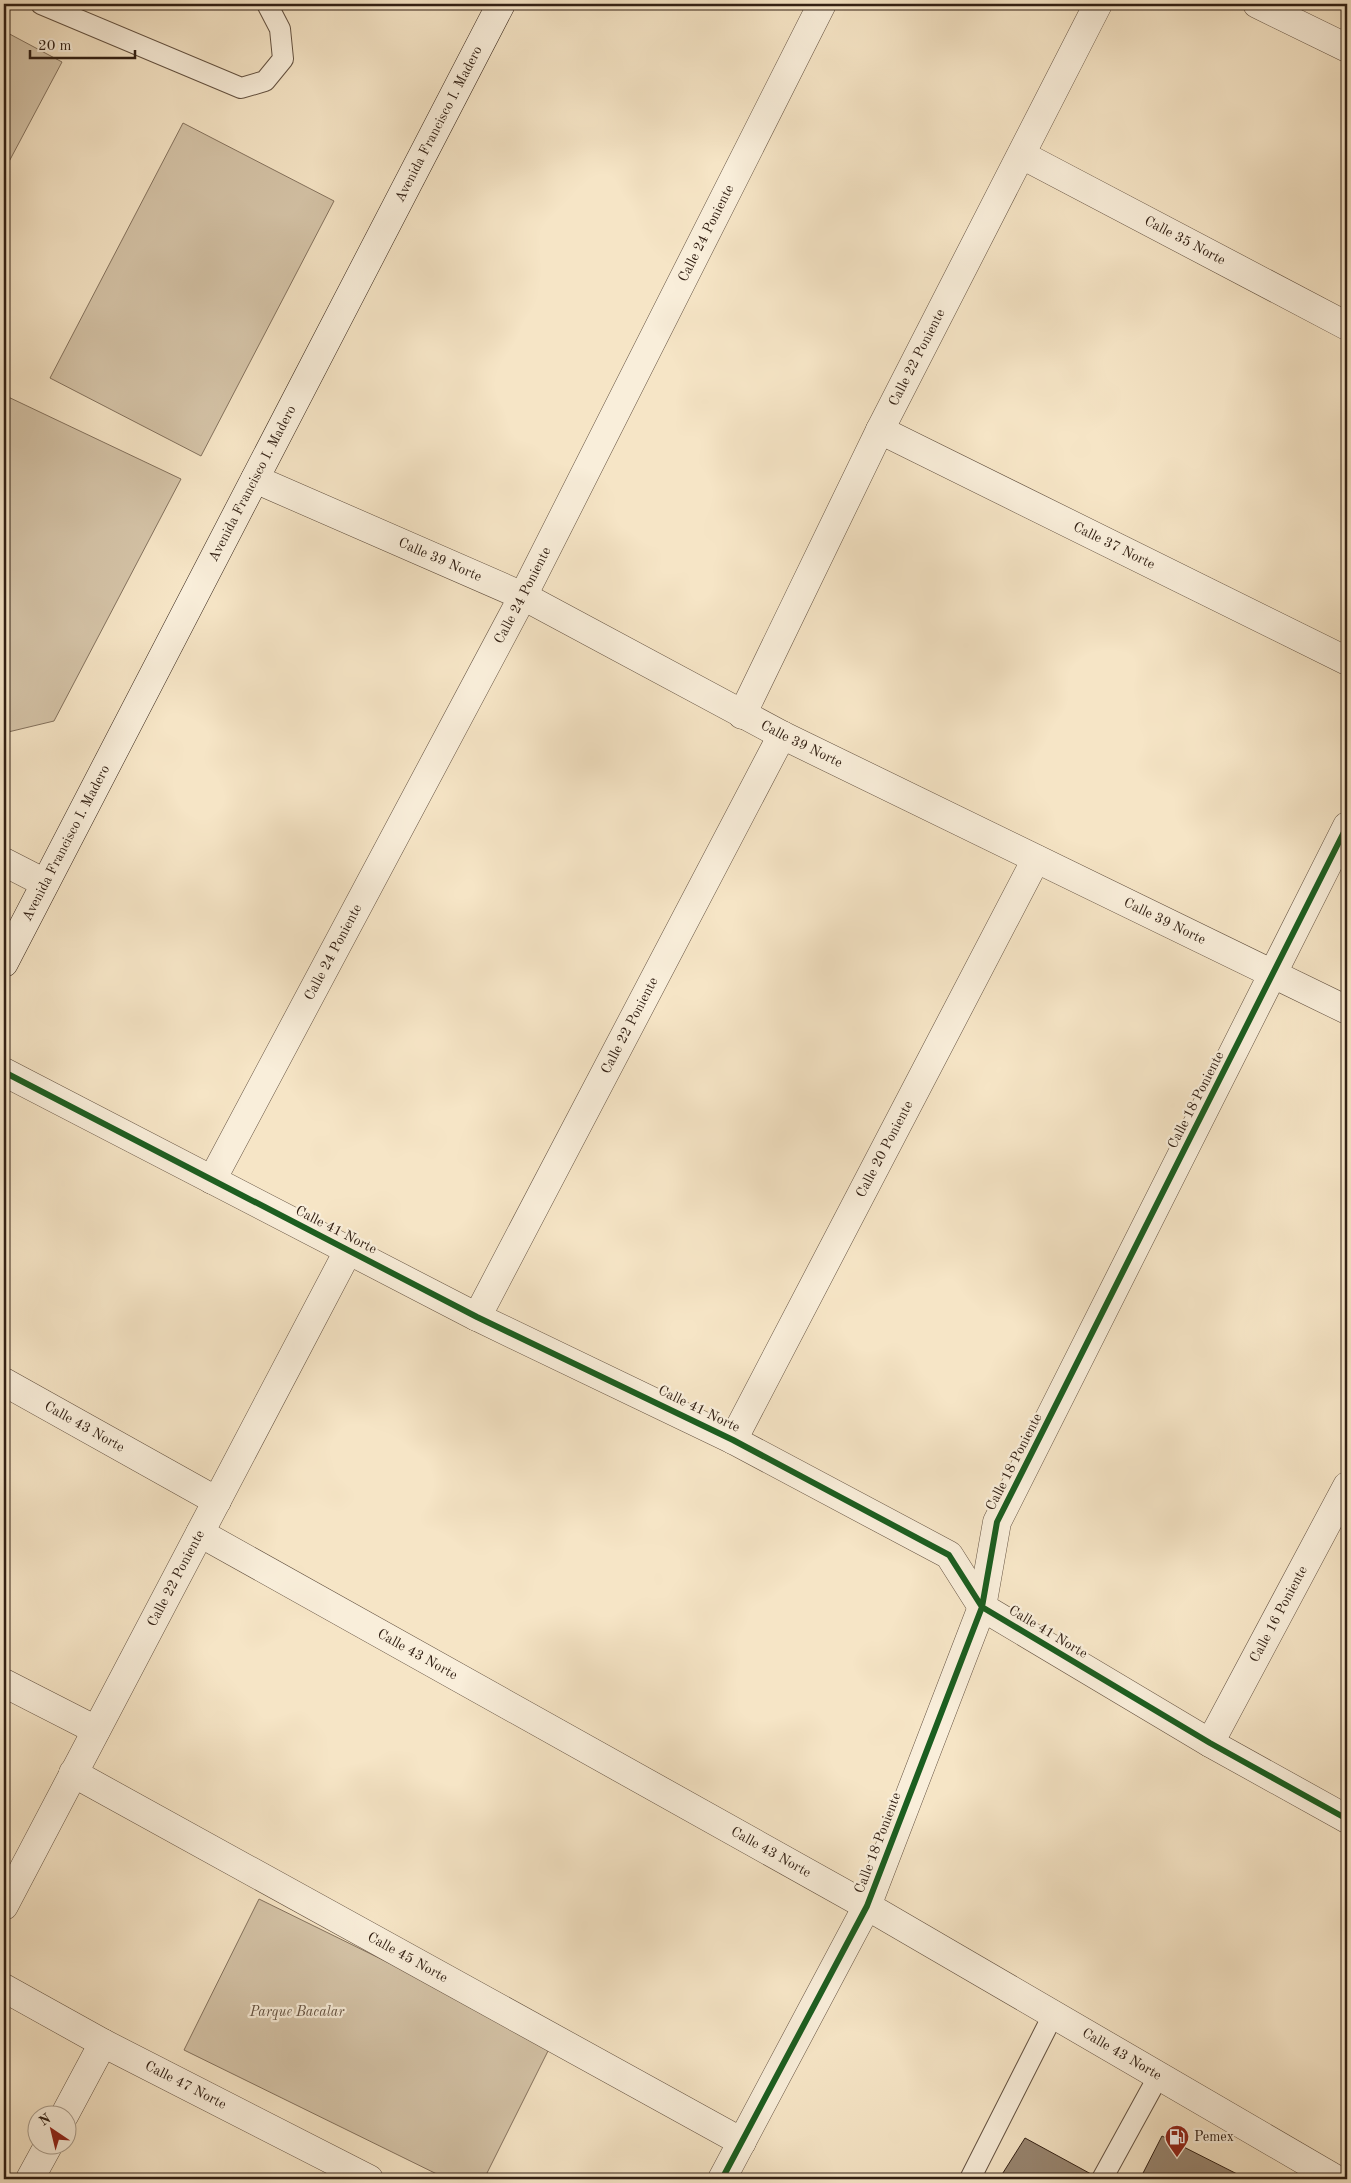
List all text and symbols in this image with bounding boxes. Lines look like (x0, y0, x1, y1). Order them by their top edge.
scale bar (30, 28, 135, 60)
text: 20 m (38, 39, 72, 54)
street label: Avenida Francisco I. Madero (393, 44, 485, 204)
street label: Calle 24 Poniente (676, 182, 737, 284)
street label: Calle 35 Norte (1142, 214, 1228, 268)
street label: Calle 22 Poniente (886, 307, 948, 408)
street label: Avenida Francisco I. Madero (206, 403, 299, 564)
street label: Calle 37 Norte (1071, 520, 1157, 572)
street label: Calle 39 Norte (396, 536, 484, 584)
street label: Calle 24 Poniente (492, 545, 554, 646)
street label: Calle 39 Norte (758, 718, 845, 770)
street label: Avenida Francisco I. Madero (20, 763, 112, 923)
street label: Calle 39 Norte (1122, 895, 1208, 947)
street label: Calle 24 Poniente (302, 902, 365, 1003)
street label: Calle 22 Poniente (599, 975, 661, 1076)
street label: Calle 18 Poniente (1166, 1049, 1226, 1151)
street label: Calle 20 Poniente (854, 1099, 916, 1200)
street label: Calle 41 Norte (293, 1204, 379, 1256)
street label: Calle 41 Norte (656, 1383, 742, 1435)
street label: Calle 43 Norte (42, 1399, 127, 1455)
street label: Calle 18 Poniente (984, 1411, 1044, 1513)
street label: Calle 22 Poniente (145, 1528, 207, 1629)
street label: Calle 16 Poniente (1247, 1564, 1310, 1665)
street label: Calle 41 Norte (1006, 1603, 1090, 1661)
street label: Calle 43 Norte (375, 1627, 460, 1682)
street label: Calle 18 Poniente (852, 1791, 904, 1895)
street label: Calle 43 Norte (728, 1824, 813, 1880)
street label: Calle 45 Norte (365, 1930, 450, 1985)
park label: Parque Bacalar (249, 2005, 345, 2020)
street label: Calle 43 Norte (1080, 2026, 1164, 2083)
street label: Calle 47 Norte (143, 2059, 229, 2112)
north arrow (28, 2106, 78, 2156)
text: N (37, 2111, 54, 2129)
fuel station icon: Pemex (1164, 2124, 1190, 2158)
place label: Pemex (1194, 2130, 1234, 2144)

